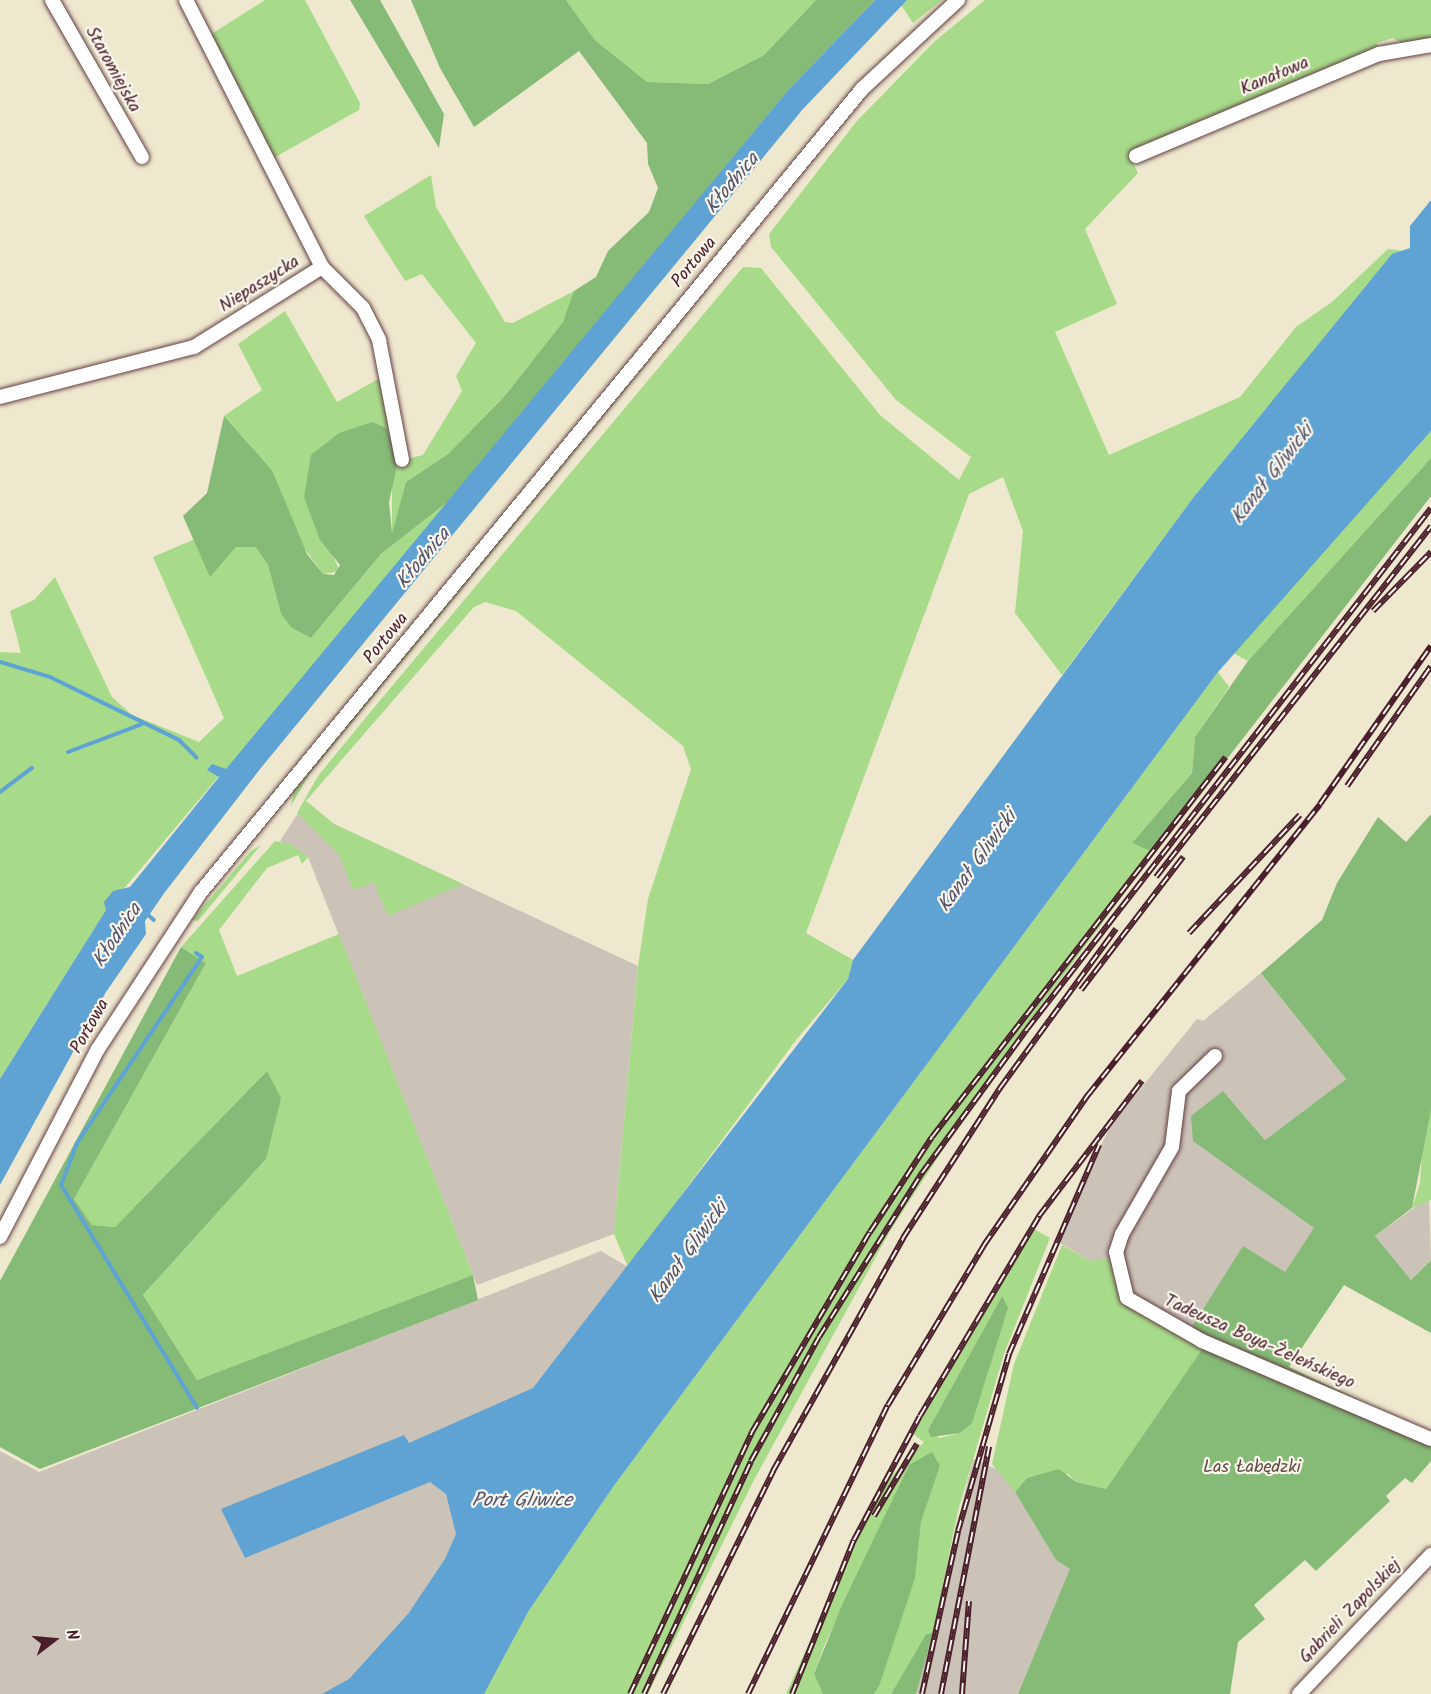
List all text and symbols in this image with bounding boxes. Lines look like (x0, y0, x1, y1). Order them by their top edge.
street label: Staromiejska (80, 23, 144, 117)
street label: Kanałowa (1237, 53, 1313, 101)
water label: Kłodnica (701, 149, 765, 219)
street label: Portowa (668, 233, 722, 293)
street label: Niepaszycka (216, 252, 304, 318)
water label: Kanał Gliwicki (1227, 420, 1319, 530)
water label: Kłodnica (392, 524, 456, 594)
street label: Portowa (360, 609, 414, 669)
water label: Kanał Gliwicki (933, 807, 1023, 917)
water label: Kłodnica (88, 900, 148, 972)
street label: Portowa (67, 996, 115, 1058)
water label: Kanał Gliwicki (644, 1198, 734, 1308)
street label: Tadeusza Boya-Żeleńskiego (1160, 1291, 1358, 1395)
park label: Las Łabędzki (1203, 1457, 1301, 1479)
water label: Port Gliwice (472, 1489, 572, 1513)
street label: Gabrieli Zapolskiej (1296, 1555, 1406, 1669)
north arrow (24, 1610, 84, 1670)
text: N (58, 1627, 85, 1643)

